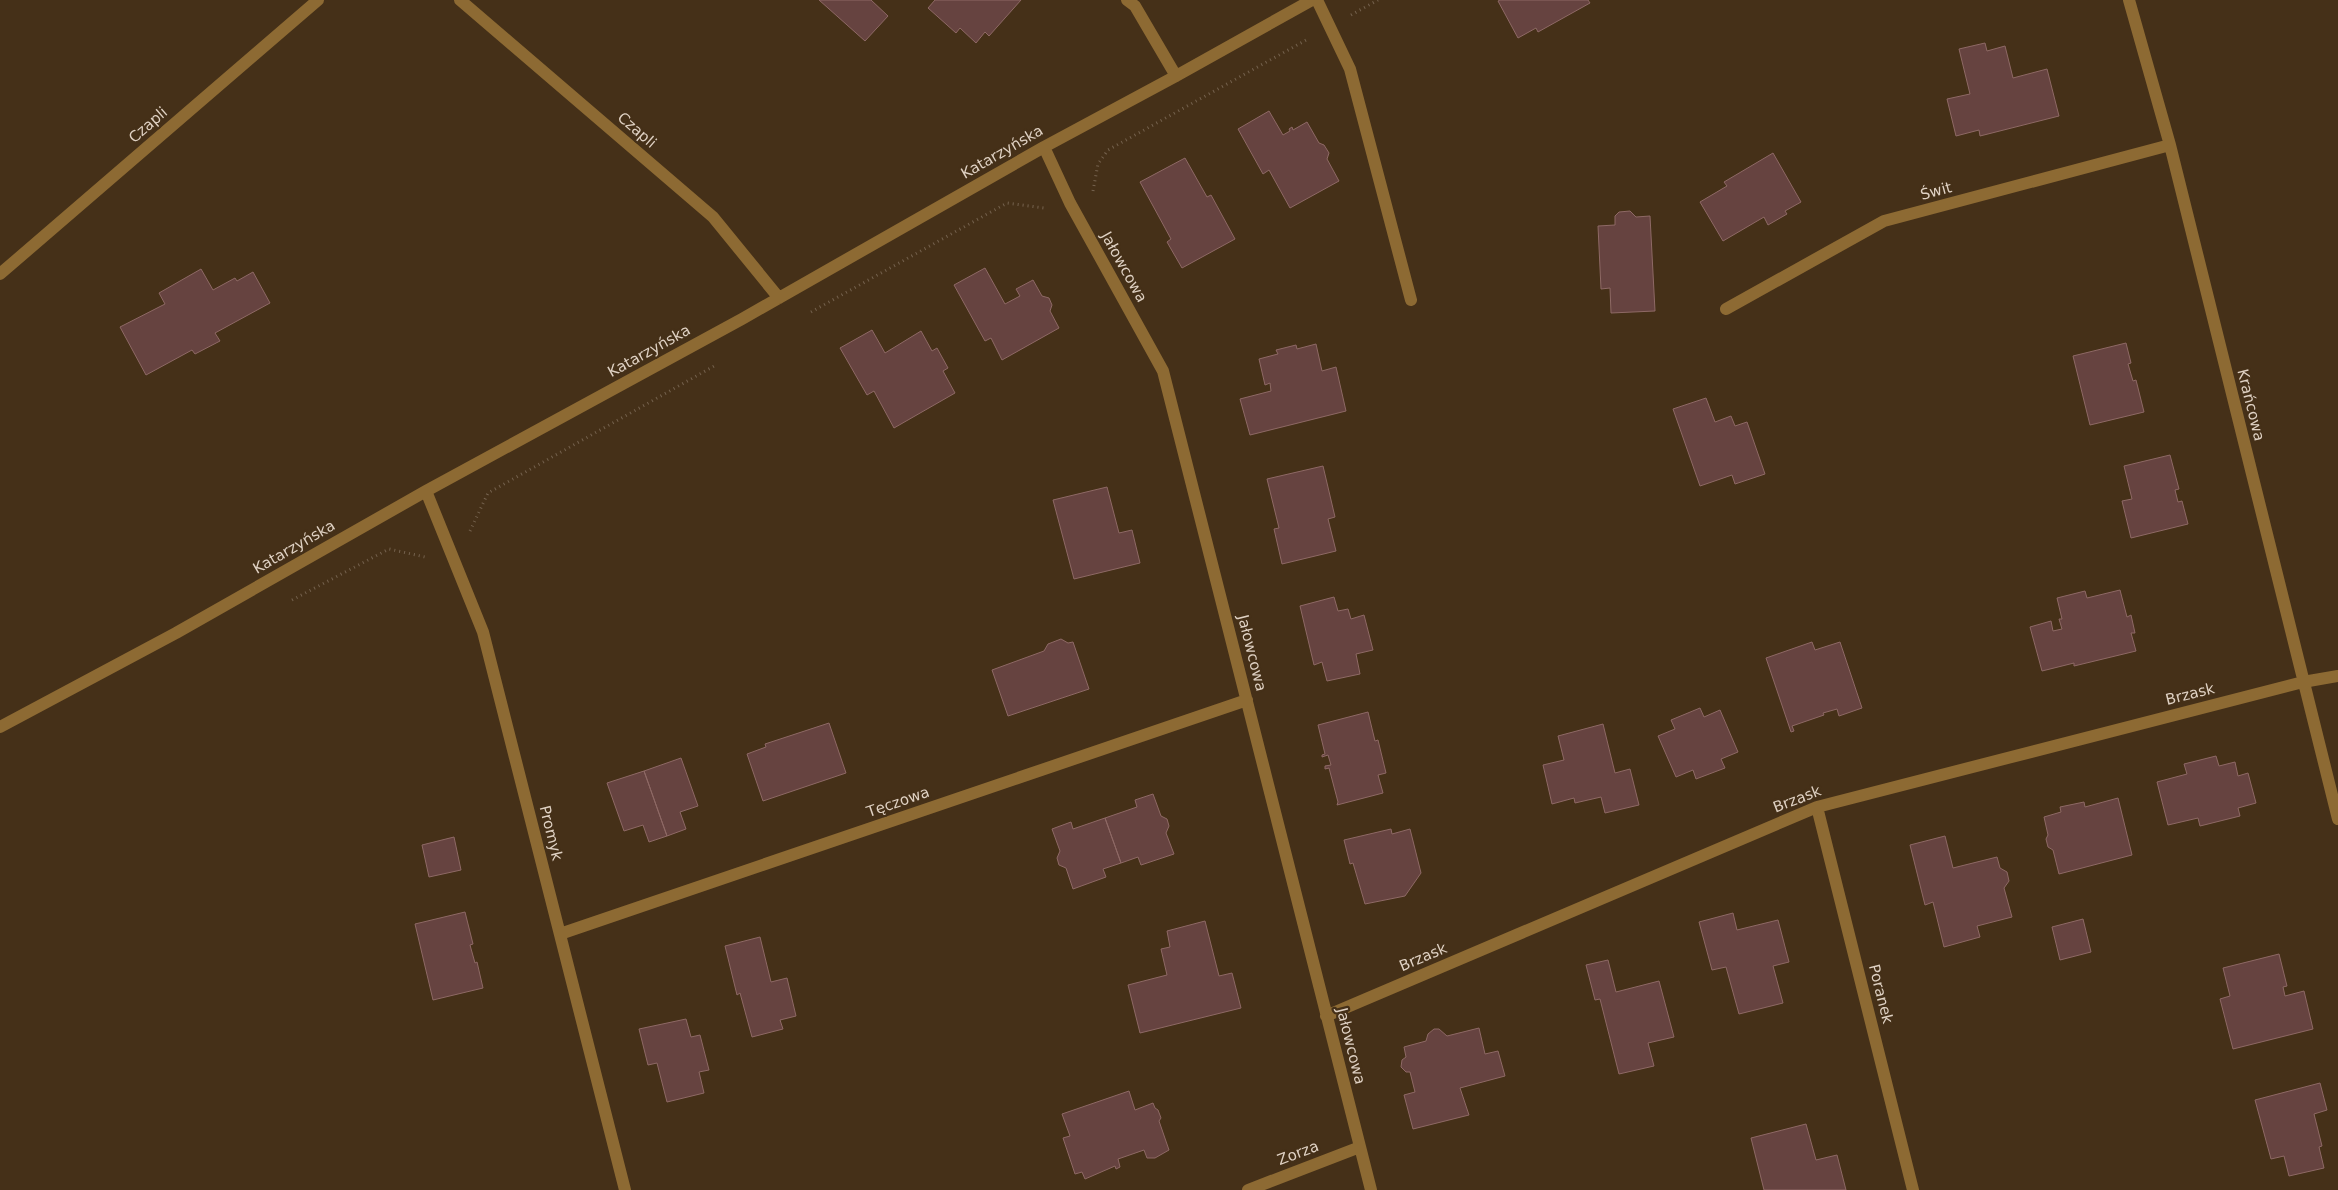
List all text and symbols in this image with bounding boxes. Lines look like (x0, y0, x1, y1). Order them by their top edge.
street label: Czapli (125, 103, 171, 147)
street label: Czapli (614, 108, 660, 152)
street label: Katarzyńska (958, 121, 1046, 183)
street label: Świt (1918, 177, 1954, 204)
street label: Jałowcowa (1097, 228, 1151, 306)
street label: Katarzyńska (605, 321, 693, 381)
street label: Krańcowa (2233, 367, 2269, 443)
street label: Katarzyńska (250, 516, 338, 578)
street label: Jałowcowa (1234, 612, 1270, 693)
street label: Brzask (2164, 679, 2217, 709)
street label: Brzask (1770, 782, 1824, 816)
street label: Tęczowa (863, 783, 932, 821)
street label: Promyk (535, 804, 567, 863)
street label: Brzask (1396, 939, 1450, 975)
street label: Poranek (1865, 962, 1897, 1026)
street label: Jałowcowa (1333, 1005, 1369, 1086)
street label: Zorza (1275, 1137, 1321, 1169)

